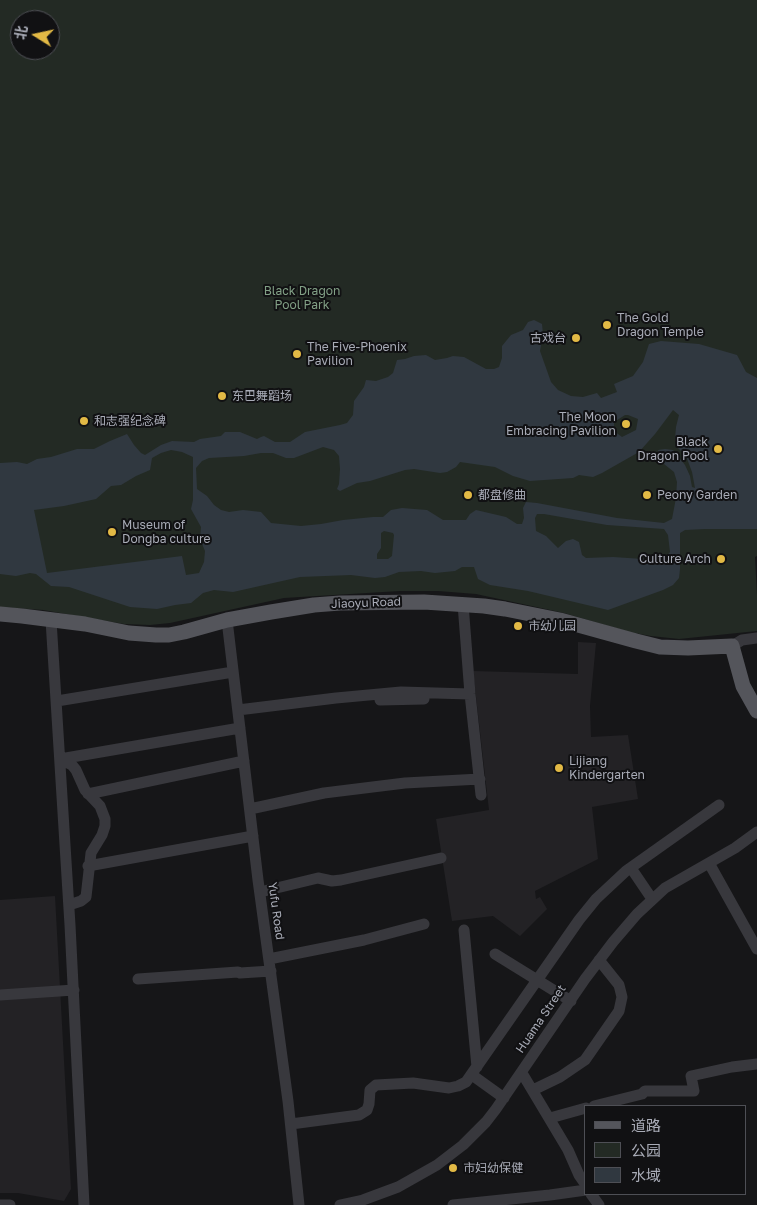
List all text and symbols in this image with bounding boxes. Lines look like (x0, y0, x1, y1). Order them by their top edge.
north arrow (10, 10, 60, 60)
text: 北 (11, 24, 30, 41)
park label: Black Dragon Pool Park (264, 284, 340, 312)
place label: The Gold Dragon Temple (617, 311, 704, 339)
marker: The Gold Dragon Temple (601, 319, 613, 331)
place label: 古戏台 (530, 331, 566, 345)
marker: 古戏台 (570, 332, 582, 344)
place label: The Five-Phoenix Pavilion (307, 340, 407, 368)
marker: The Five-Phoenix Pavilion (291, 348, 303, 360)
place label: 东巴舞蹈场 (232, 389, 292, 403)
marker: 东巴舞蹈场 (216, 390, 228, 402)
place label: The Moon Embracing Pavilion (506, 410, 616, 438)
place label: 和志强纪念碑 (94, 414, 166, 428)
marker: 和志强纪念碑 (78, 415, 90, 427)
marker: The Moon Embracing Pavilion (620, 418, 632, 430)
place label: Black Dragon Pool (637, 435, 708, 463)
marker: Black Dragon Pool (712, 443, 724, 455)
place label: 都盘修曲 (478, 488, 526, 502)
place label: Peony Garden (657, 488, 737, 502)
marker: 都盘修曲 (462, 489, 474, 501)
marker: Peony Garden (641, 489, 653, 501)
place label: Museum of Dongba culture (122, 518, 210, 546)
marker: Museum of Dongba culture (106, 526, 118, 538)
place label: Culture Arch (639, 552, 711, 566)
marker: Culture Arch (715, 553, 727, 565)
street label: Jiaoyu Road (331, 595, 401, 611)
place label: 市幼儿园 (528, 619, 576, 633)
marker: 市幼儿园 (512, 620, 524, 632)
place label: Lijiang Kindergarten (569, 754, 645, 782)
marker: Lijiang Kindergarten (553, 762, 565, 774)
street label: Yufu Road (265, 881, 287, 941)
street label: Huama Street (513, 982, 569, 1056)
legend (584, 1105, 747, 1195)
text: 道路 (631, 1116, 661, 1134)
text: 公园 (631, 1141, 661, 1159)
place label: 市妇幼保健 (463, 1161, 523, 1175)
marker: 市妇幼保健 (447, 1162, 459, 1174)
text: 水域 (631, 1166, 661, 1184)

